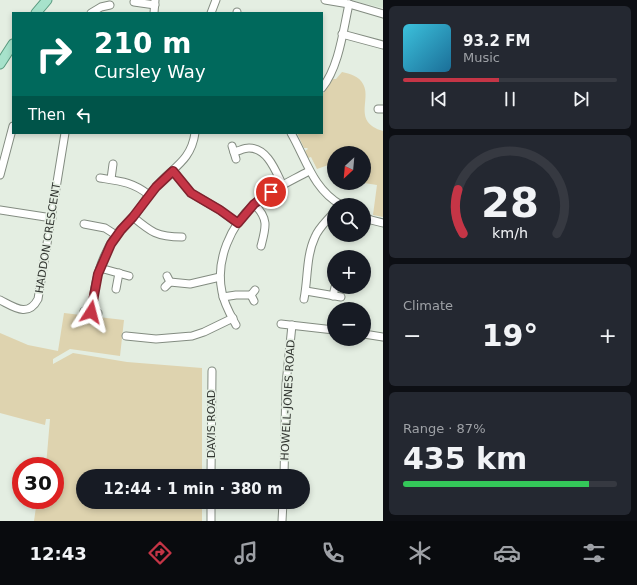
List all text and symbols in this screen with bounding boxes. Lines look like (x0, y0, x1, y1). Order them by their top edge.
text: 210 m (94, 27, 191, 60)
icon: right (28, 28, 80, 80)
text: 93.2 FM (463, 32, 530, 50)
text: Music (463, 50, 500, 65)
text: Cursley Way (94, 61, 206, 82)
icon: previous (428, 88, 450, 110)
icon: pause (499, 88, 521, 110)
icon: next (570, 88, 592, 110)
icon: left (73, 104, 95, 126)
text: Then (28, 106, 65, 124)
north arrow (327, 146, 371, 190)
map controls (327, 146, 371, 346)
pin (254, 175, 288, 209)
text: 28 (481, 178, 539, 227)
street label: HADDON CRESCENT (33, 181, 63, 294)
icon: arrive (260, 181, 282, 203)
button: search (327, 198, 371, 242)
text: km/h (492, 225, 528, 241)
button: + (327, 250, 371, 294)
position arrow (70, 291, 112, 333)
text: Climate (403, 298, 453, 313)
button: − (327, 302, 371, 346)
text: 19° (482, 318, 538, 353)
text: − (403, 323, 421, 348)
text: + (599, 323, 617, 348)
street label: HOWELL-JONES ROAD (278, 339, 298, 461)
street label: DAVIS ROAD (205, 390, 218, 458)
text: Range · 87% (403, 421, 486, 436)
text: 435 km (403, 441, 527, 476)
speed limit sign: 30 (12, 457, 64, 509)
text: 12:44 · 1 min · 380 m (103, 480, 283, 498)
icon: directions (146, 539, 174, 567)
icon: music (232, 539, 260, 567)
icon: phone (319, 539, 347, 567)
icon: climate (406, 539, 434, 567)
icon: car (493, 539, 521, 567)
icon: filters (580, 539, 608, 567)
text: 12:43 (29, 543, 87, 564)

